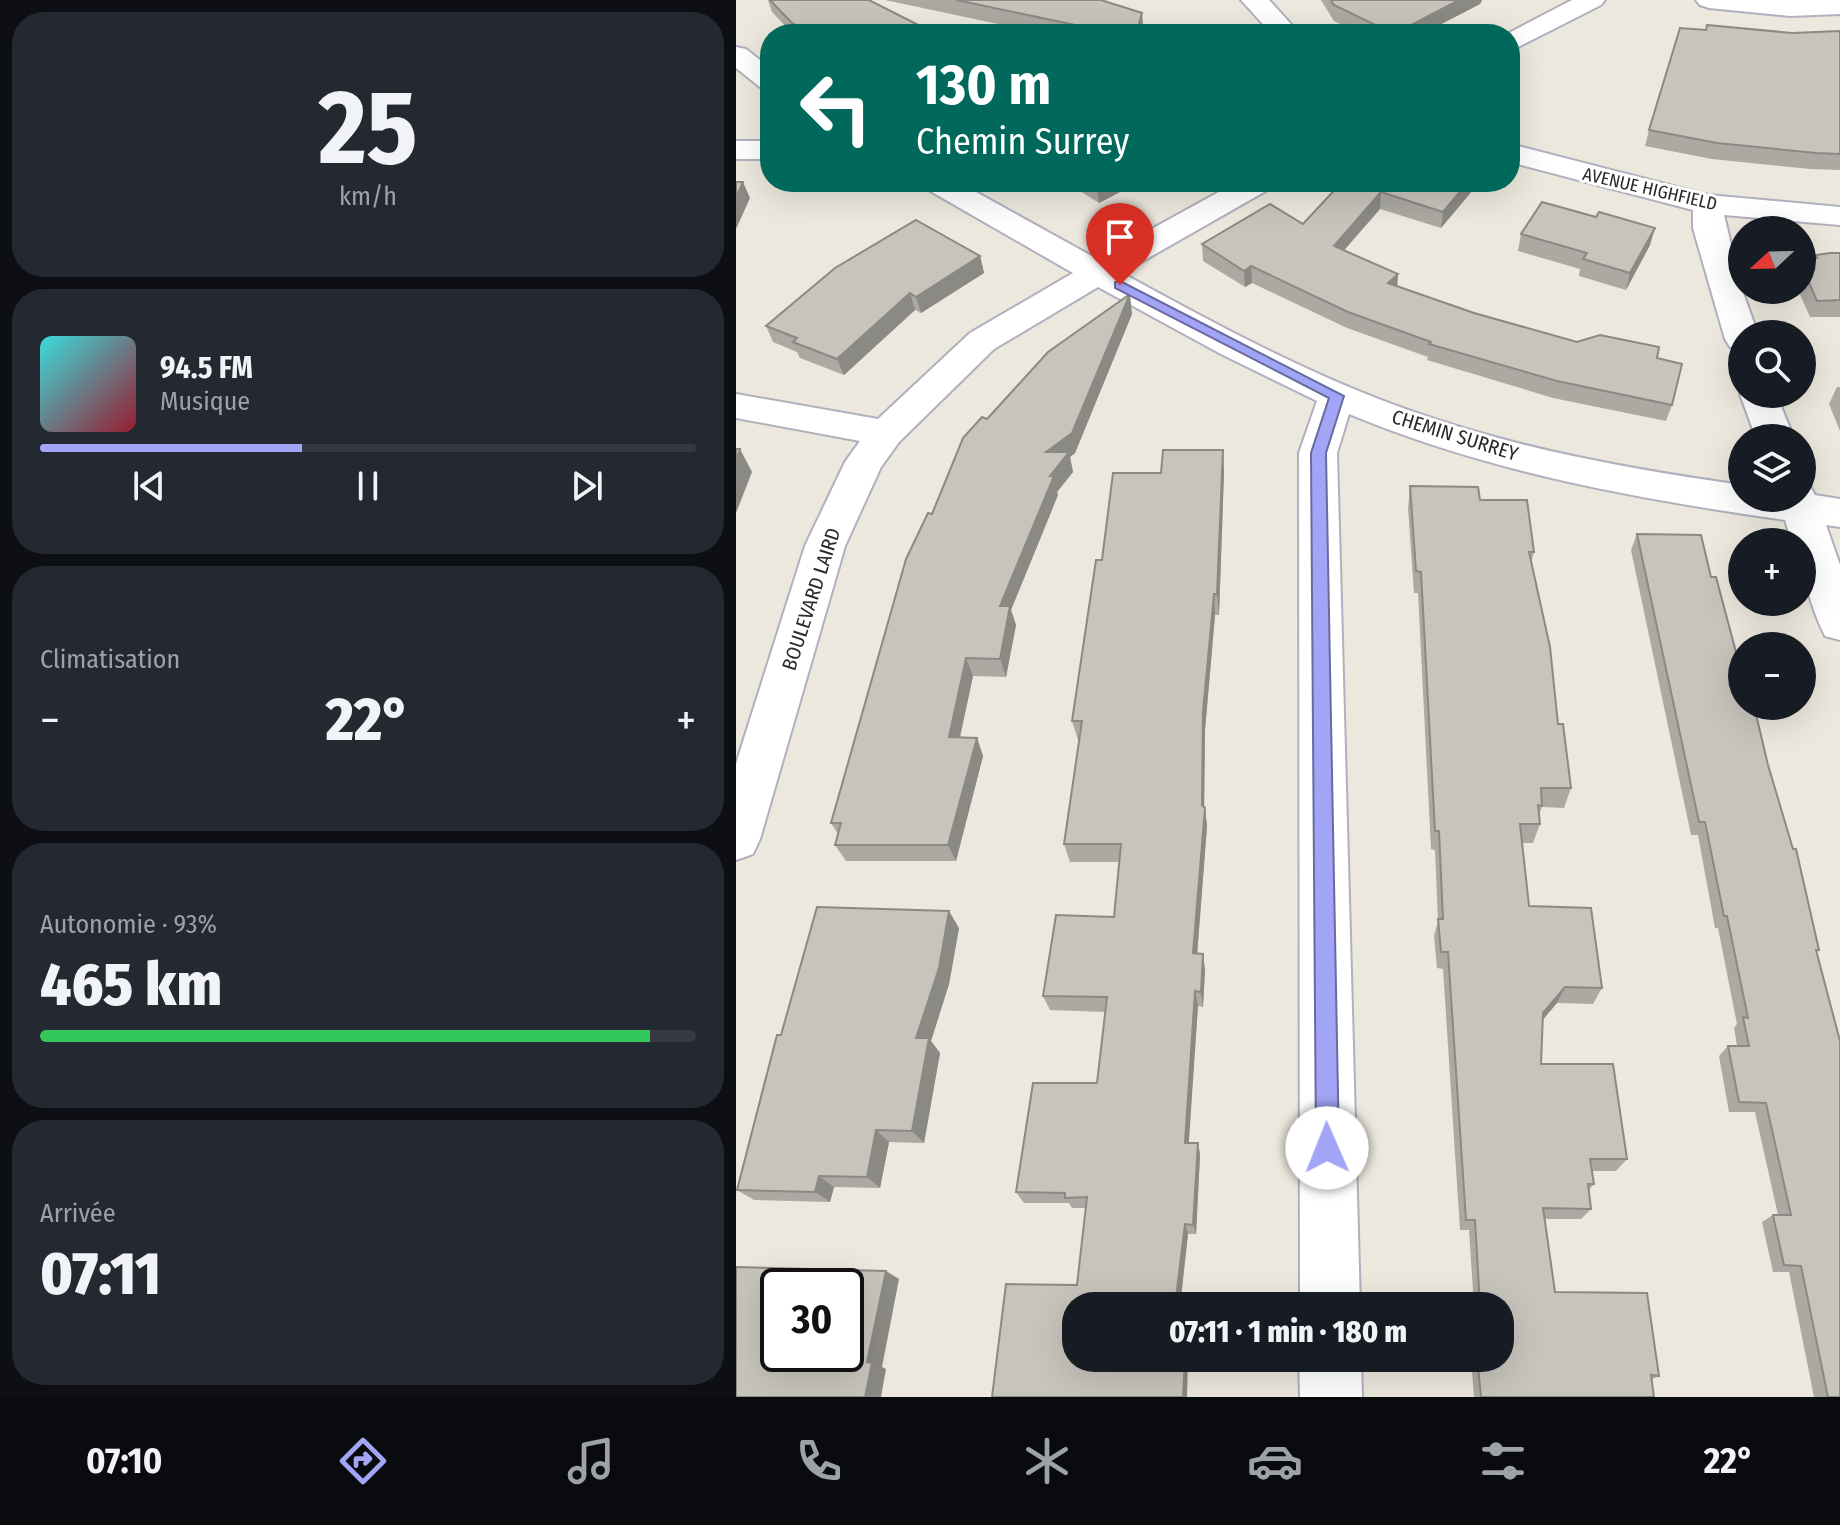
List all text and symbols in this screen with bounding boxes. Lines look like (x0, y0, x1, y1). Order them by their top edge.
text: 130 m (916, 52, 1051, 119)
icon: left (784, 56, 888, 160)
text: 25 (318, 66, 418, 191)
text: Chemin Surrey (916, 120, 1129, 164)
street label: AVENUE HIGHFIELD (1581, 163, 1719, 215)
text: km/h (339, 181, 397, 212)
pin (1086, 203, 1154, 285)
icon: arrive (1098, 215, 1142, 259)
north arrow (1728, 216, 1816, 304)
map controls (1728, 216, 1816, 720)
button: search (1728, 320, 1816, 408)
text: 94.5 FM (160, 350, 253, 386)
text: Musique (160, 386, 250, 417)
street label: CHEMIN SURREY (1389, 404, 1521, 466)
button: layers (1728, 424, 1816, 512)
icon: previous (127, 464, 171, 508)
icon: pause (346, 464, 390, 508)
icon: next (565, 464, 609, 508)
street label: BOULEVARD LAIRD (777, 525, 845, 673)
button: + (1728, 528, 1816, 616)
button: − (1728, 632, 1816, 720)
text: Climatisation (40, 644, 180, 675)
text: 22° (326, 684, 410, 756)
text: − (40, 694, 60, 747)
text: + (676, 694, 696, 747)
text: Autonomie · 93% (40, 909, 217, 940)
text: 465 km (40, 949, 222, 1021)
position arrow (1285, 1106, 1369, 1190)
text: Arrivée (40, 1198, 116, 1229)
text: 07:11 (40, 1238, 161, 1310)
speed limit sign: 30 (760, 1268, 864, 1372)
text: 07:11 · 1 min · 180 m (1169, 1314, 1407, 1350)
icon: directions (335, 1433, 391, 1489)
icon: music (563, 1433, 619, 1489)
icon: phone (791, 1433, 847, 1489)
icon: climate (1019, 1433, 1075, 1489)
icon: car (1247, 1433, 1303, 1489)
icon: filters (1475, 1433, 1531, 1489)
text: 07:10 (86, 1439, 162, 1483)
text: 22° (1704, 1439, 1754, 1483)

